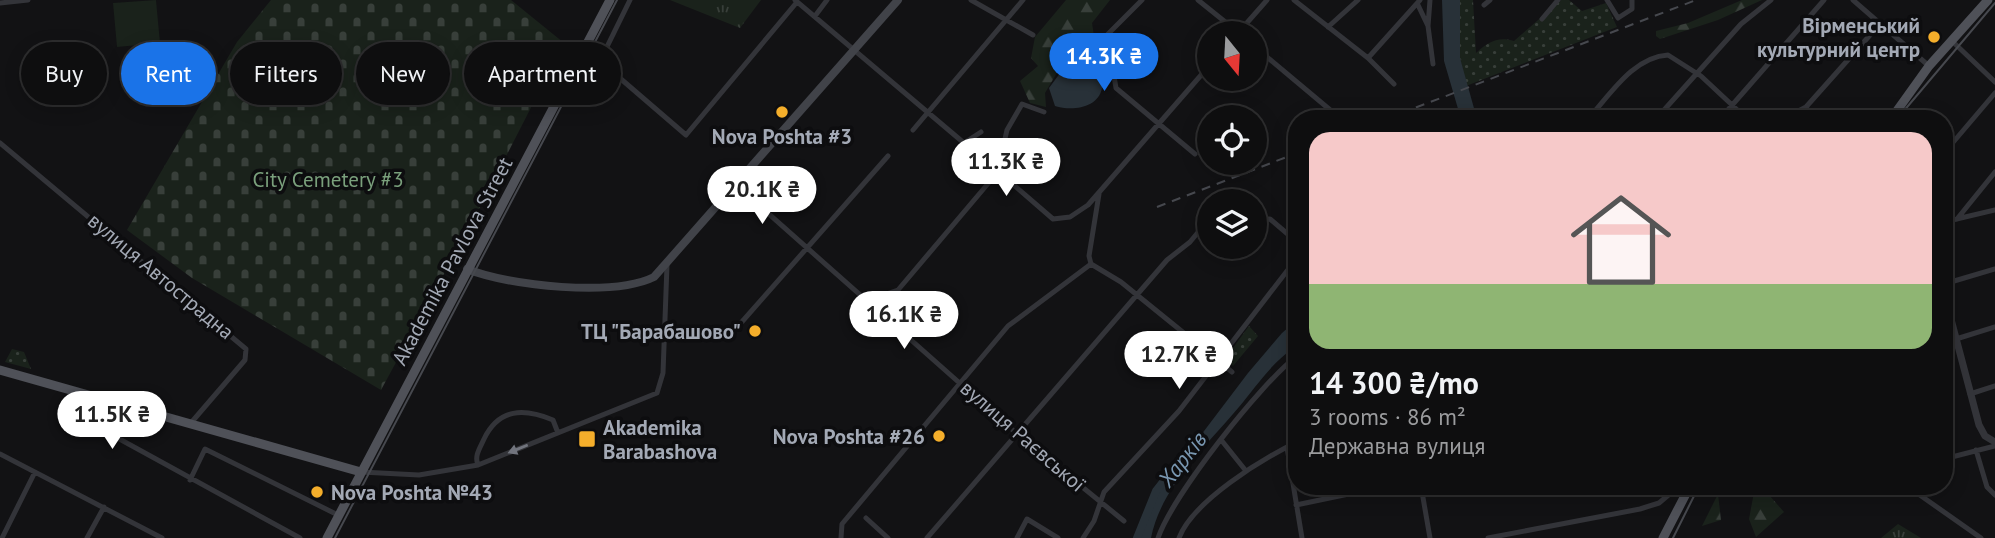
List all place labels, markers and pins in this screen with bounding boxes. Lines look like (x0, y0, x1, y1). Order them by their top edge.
place label: Вірменський культурний центр (1757, 12, 1920, 63)
marker: Вірменський культурний центр (1926, 29, 1942, 45)
pin: 14.3K ₴ (1039, 34, 1169, 93)
marker: Nova Poshta #3 (774, 104, 790, 120)
place label: Nova Poshta #3 (712, 123, 852, 150)
pin: 11.3K ₴ (941, 138, 1071, 198)
pin: 20.1K ₴ (697, 166, 827, 226)
pin: 16.1K ₴ (839, 292, 969, 351)
place label: ТЦ "Барабашово" (581, 318, 741, 345)
marker: ТЦ "Барабашово" (747, 323, 763, 339)
pin: 12.7K ₴ (1114, 332, 1244, 391)
pin: 11.5K ₴ (47, 392, 177, 451)
place label: Akademіka Barabashova (603, 414, 717, 465)
place label: Nova Poshta #26 (773, 423, 925, 450)
marker: Nova Poshta #26 (931, 428, 947, 444)
marker: Akademіka Barabashova (577, 429, 597, 449)
place label: Nova Poshta №43 (331, 479, 493, 506)
marker: Nova Poshta №43 (309, 484, 325, 500)

